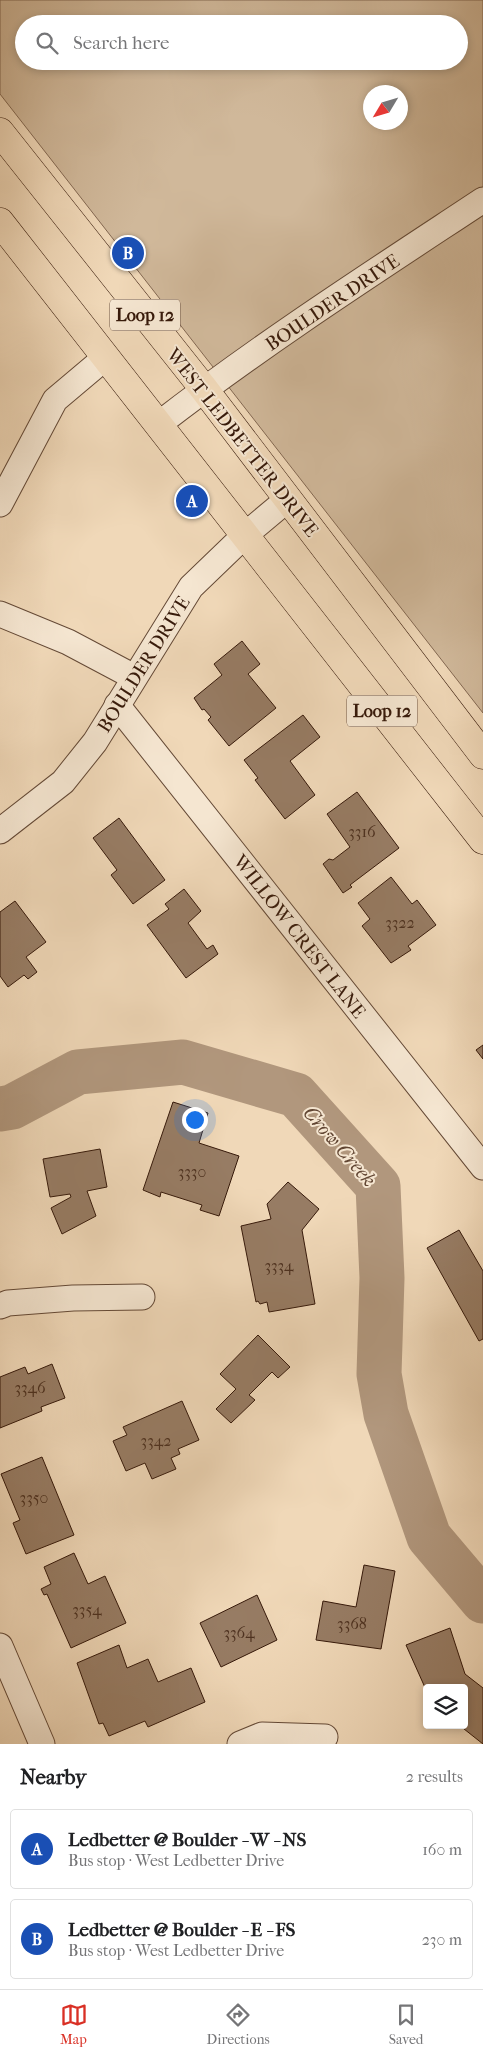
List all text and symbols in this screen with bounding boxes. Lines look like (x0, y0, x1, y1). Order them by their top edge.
search box (15, 15, 468, 70)
icon: search (33, 29, 61, 57)
text: Search here (73, 32, 169, 54)
north arrow (363, 85, 408, 130)
pin: B (112, 234, 144, 272)
street label: BOULDER DRIVE (261, 250, 404, 356)
road number: Loop 12 (110, 300, 180, 330)
street label: WEST LEDBETTER DRIVE (161, 343, 323, 542)
pin: A (176, 482, 208, 520)
street label: BOULDER DRIVE (93, 592, 195, 737)
road number: Loop 12 (347, 696, 417, 726)
house number: 3316 (348, 822, 376, 841)
street label: WILLOW CREST LANE (228, 850, 370, 1023)
house number: 3322 (385, 913, 415, 932)
water label: Crow Creek (298, 1101, 381, 1191)
your location (182, 1107, 208, 1133)
house number: 3330 (178, 1162, 206, 1181)
house number: 3334 (264, 1256, 294, 1275)
house number: 3346 (14, 1378, 46, 1397)
house number: 3342 (141, 1431, 171, 1450)
house number: 3350 (20, 1488, 48, 1507)
house number: 3354 (72, 1600, 102, 1619)
house number: 3368 (337, 1614, 367, 1633)
house number: 3364 (223, 1623, 255, 1642)
map controls (423, 1684, 468, 1729)
button: layers (423, 1684, 468, 1729)
text: Nearby (20, 1765, 86, 1789)
text: 2 results (406, 1767, 463, 1786)
text: Ledbetter @ Boulder - W - NS (68, 1829, 306, 1851)
text: A (32, 1840, 42, 1859)
text: 160 m (422, 1840, 462, 1859)
text: Bus stop · West Ledbetter Drive (68, 1851, 284, 1870)
text: Ledbetter @ Boulder - E - FS (68, 1919, 295, 1941)
text: B (32, 1930, 42, 1949)
text: 230 m (422, 1930, 462, 1949)
text: Bus stop · West Ledbetter Drive (68, 1941, 284, 1960)
tab: Map (60, 2001, 88, 2048)
tab: Directions (207, 2001, 270, 2048)
tab: Saved (389, 2001, 423, 2048)

